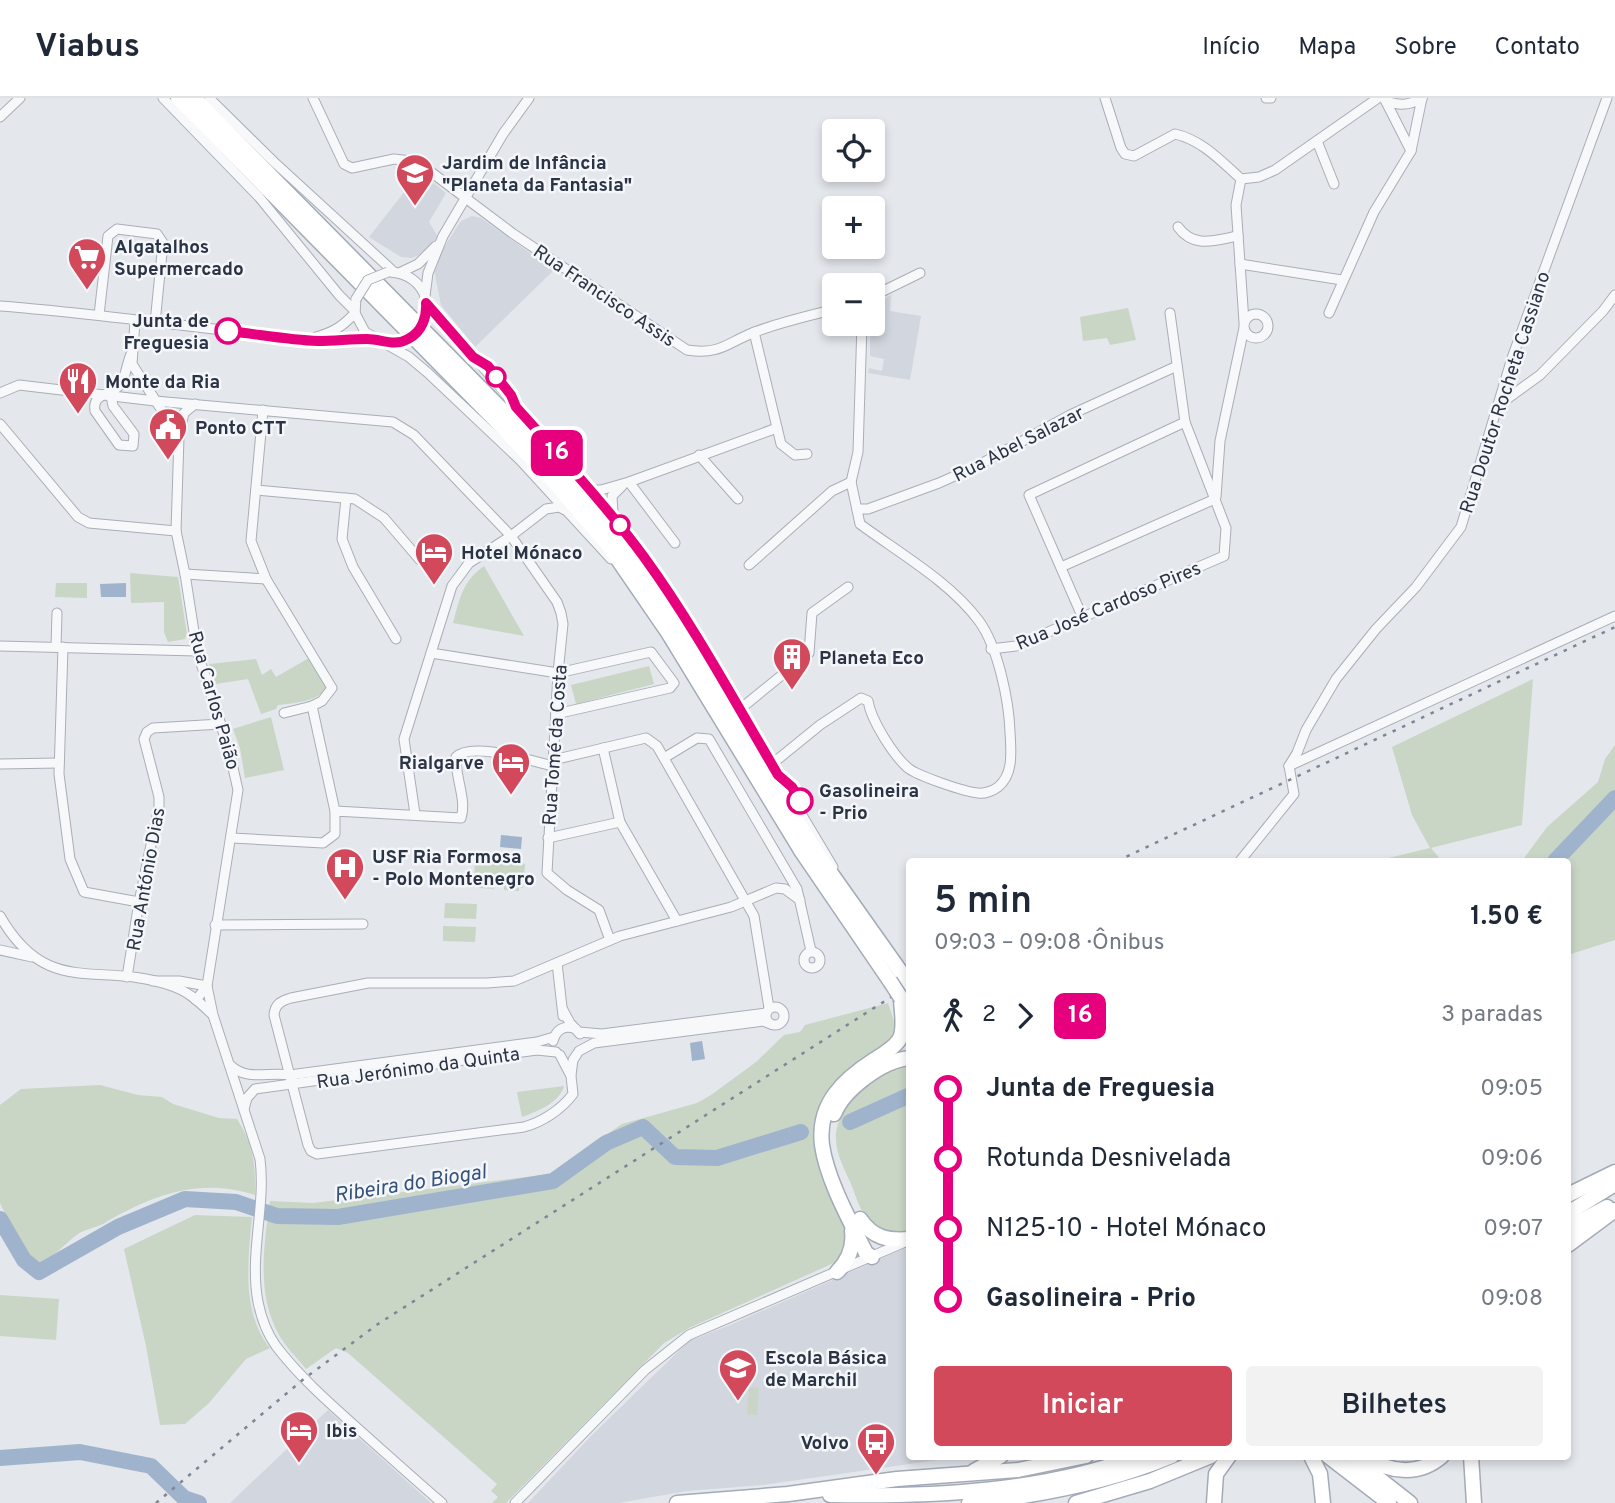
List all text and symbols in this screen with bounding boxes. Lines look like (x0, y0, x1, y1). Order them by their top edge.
text: Viabus (35, 27, 140, 69)
text: Início (1202, 33, 1260, 63)
text: Mapa (1298, 33, 1356, 63)
text: Sobre (1394, 33, 1457, 63)
text: Contato (1495, 33, 1580, 63)
map controls (822, 119, 885, 336)
button: locate (822, 119, 885, 182)
school or university icon: Jardim de Infância "Planeta da Fantasia" (394, 152, 436, 207)
place label: Jardim de Infância "Planeta da Fantasia" (442, 152, 632, 198)
button: + (822, 196, 885, 259)
supermarket icon: Algatalhos Supermercado (66, 236, 108, 291)
place label: Algatalhos Supermercado (114, 236, 244, 282)
street label: Rua Francisco Assis (528, 240, 680, 353)
street label: Rua Doutor Rocheta Cassiano (1455, 269, 1556, 517)
button: − (822, 273, 885, 336)
place label: Junta de Freguesia (123, 310, 209, 356)
marker: Junta de Freguesia (215, 318, 241, 344)
restaurant icon: Monte da Ria (57, 360, 99, 415)
unlabelled marker (486, 367, 506, 387)
place label: Monte da Ria (105, 371, 220, 395)
street label: Rua Abel Salazar (949, 401, 1089, 488)
public building icon: Ponto CTT (147, 406, 189, 461)
place label: Ponto CTT (195, 417, 286, 441)
line badge: 16 (526, 430, 588, 476)
text: 16 (545, 438, 569, 468)
unlabelled marker (610, 515, 630, 535)
hotel icon: Hotel Mónaco (413, 531, 455, 586)
place label: Hotel Mónaco (461, 542, 583, 566)
street label: Rua José Cardoso Pires (1013, 557, 1205, 657)
street label: Rua Carlos Paião (182, 628, 244, 773)
building icon: Planeta Eco (771, 636, 813, 691)
place label: Planeta Eco (819, 647, 924, 671)
street label: Rua Tomé da Costa (538, 664, 574, 827)
hotel icon: Rialgarve (490, 741, 532, 796)
place label: Rialgarve (399, 752, 484, 776)
place label: Gasolineira - Prio (819, 780, 919, 826)
marker: Gasolineira - Prio (787, 788, 813, 814)
street label: Rua António Dias (123, 806, 171, 953)
hospital icon: USF Ria Formosa - Polo Montenegro (324, 846, 366, 901)
place label: USF Ria Formosa - Polo Montenegro (372, 846, 535, 892)
text: 5 min (934, 878, 1032, 927)
text: 1.50 € (1470, 901, 1543, 934)
text: 09:03 – 09:08 · Ônibus (934, 929, 1164, 958)
icon: walk (934, 997, 972, 1035)
icon: forward (1006, 997, 1044, 1035)
text: 2 (982, 1001, 996, 1030)
text: 16 (1068, 1001, 1092, 1031)
text: 3 paradas (1441, 1001, 1543, 1030)
street label: Rua Jerónimo da Quinta (315, 1043, 521, 1095)
text: Junta de Freguesia (986, 1073, 1215, 1106)
text: 09:05 (1480, 1075, 1543, 1104)
text: Rotunda Desnivelada (986, 1143, 1231, 1176)
text: 09:06 (1481, 1145, 1543, 1174)
water label: Ribeira do Biogal (332, 1159, 490, 1210)
text: N125-10 - Hotel Mónaco (986, 1213, 1267, 1246)
text: 09:07 (1483, 1215, 1543, 1244)
text: Gasolineira - Prio (986, 1283, 1196, 1316)
text: 09:08 (1481, 1285, 1543, 1314)
school or university icon: Escola Básica de Marchil (717, 1347, 759, 1402)
place label: Escola Básica de Marchil (765, 1347, 887, 1393)
button: Iniciar (934, 1366, 1232, 1446)
button: Bilhetes (1246, 1366, 1543, 1446)
hotel icon: Ibis (278, 1409, 320, 1464)
place label: Ibis (326, 1420, 357, 1444)
bus stop icon: Volvo (855, 1421, 897, 1476)
place label: Volvo (800, 1432, 849, 1456)

